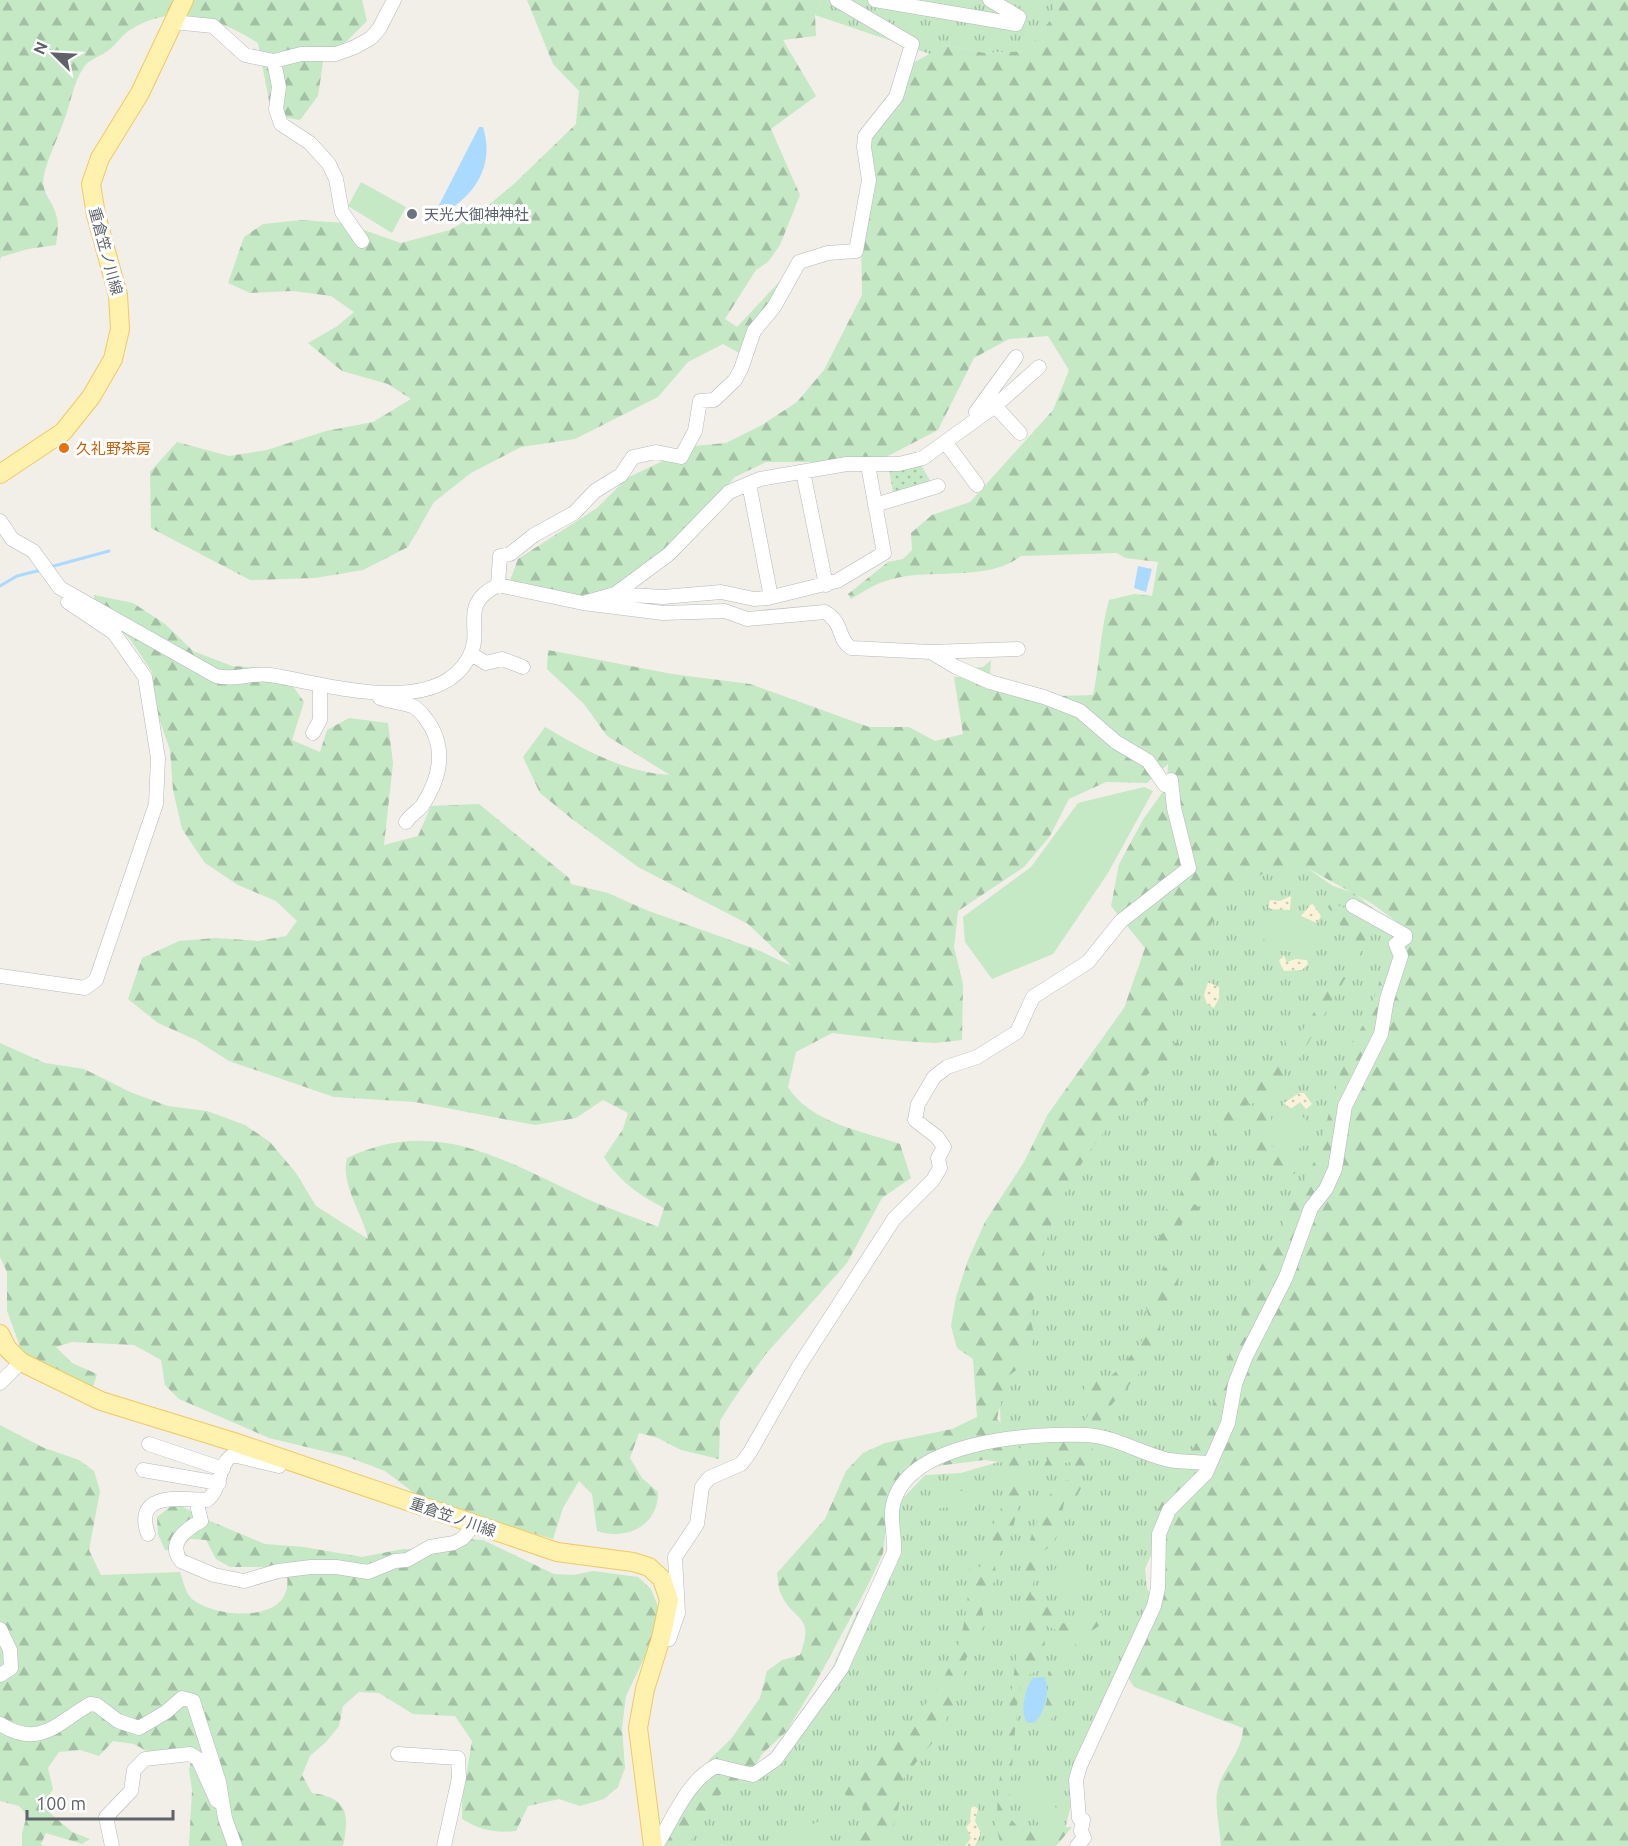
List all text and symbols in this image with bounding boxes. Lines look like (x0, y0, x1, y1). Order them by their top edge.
north arrow (24, 24, 84, 84)
text: N (30, 39, 51, 57)
street label: 重倉笠ノ川線 (86, 205, 126, 297)
place label: 天光大御神神社 (424, 206, 529, 223)
marker: 天光大御神神社 (405, 207, 419, 221)
place label: 久礼野茶房 (76, 440, 151, 457)
marker: 久礼野茶房 (57, 441, 71, 455)
street label: 重倉笠ノ川線 (408, 1494, 498, 1540)
scale bar (27, 1783, 172, 1821)
text: 100 m (36, 1793, 86, 1813)

